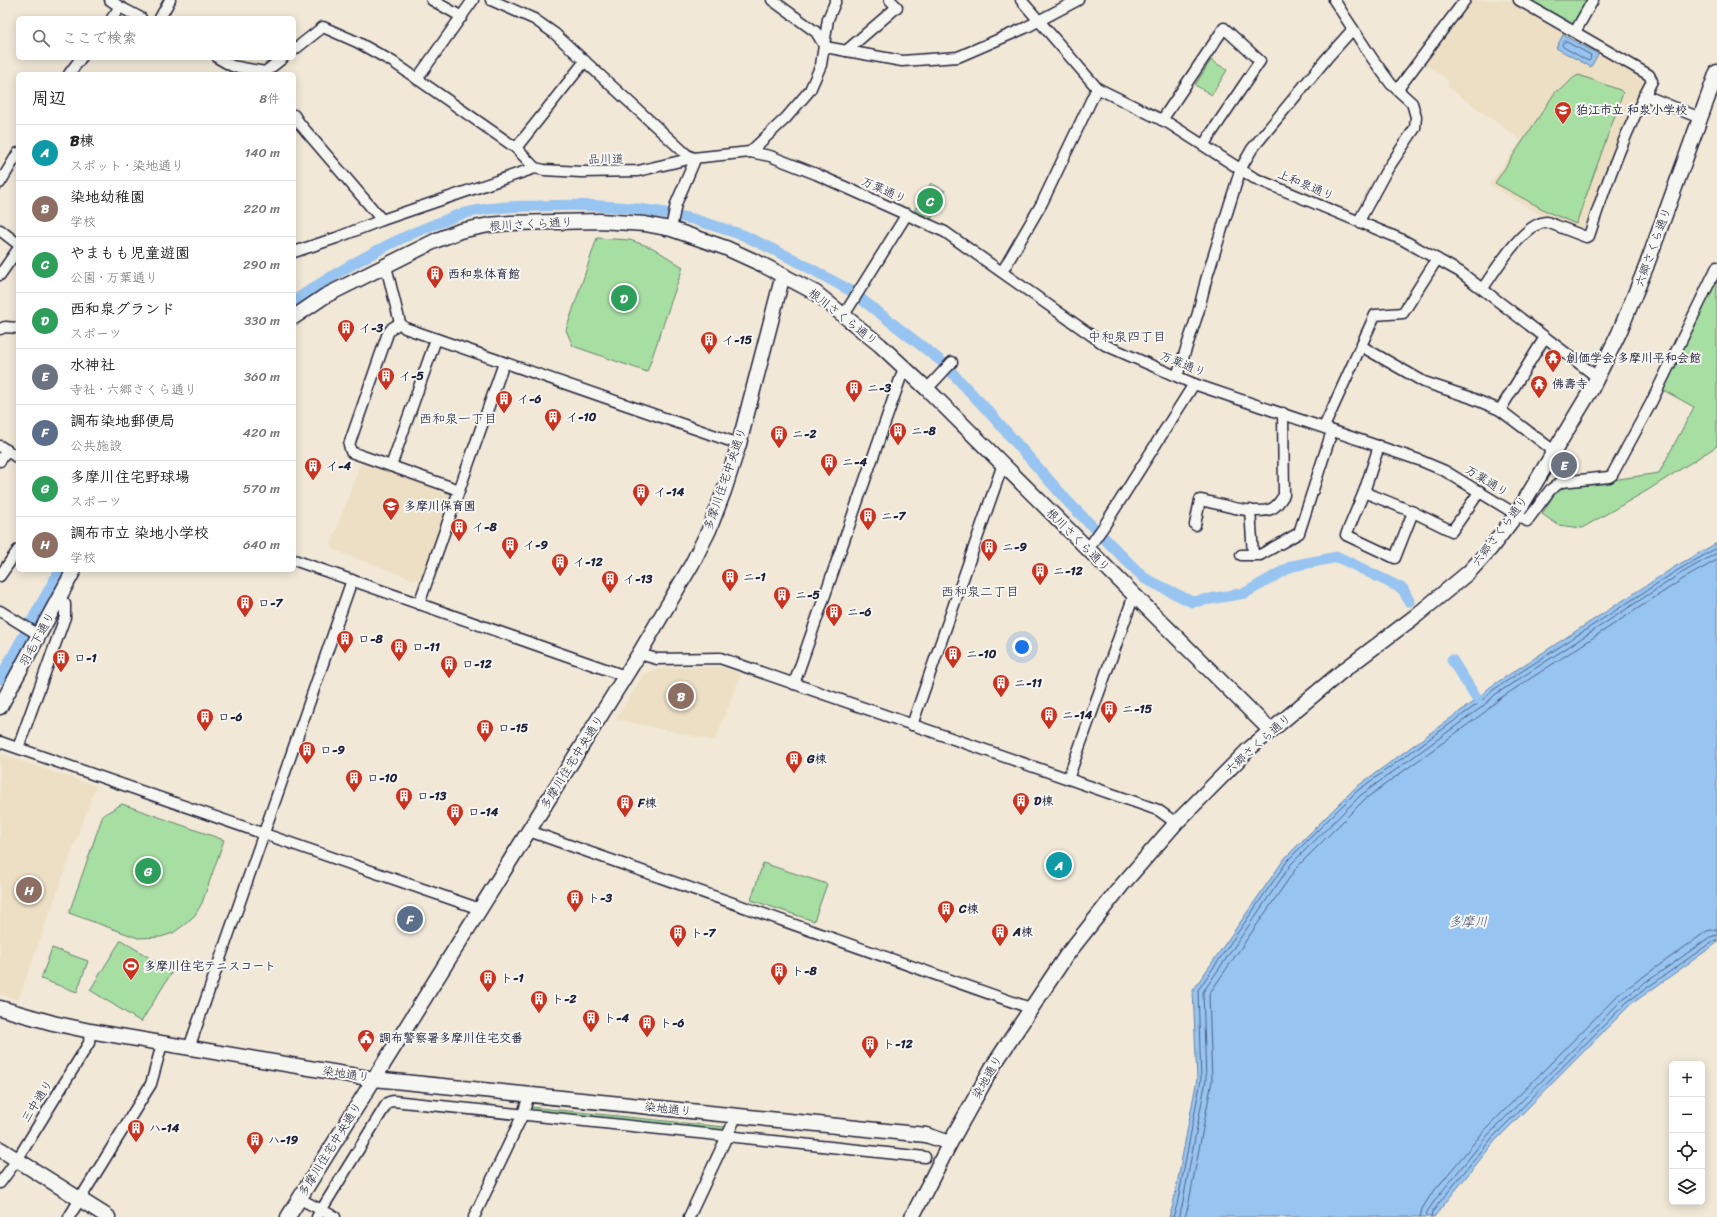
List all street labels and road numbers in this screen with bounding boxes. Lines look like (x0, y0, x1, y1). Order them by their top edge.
street label: 品川道 (588, 148, 624, 170)
street label: 上和泉通り (1274, 163, 1338, 207)
street label: 万葉通り (858, 170, 910, 210)
street label: 六郷さくら通り (1628, 204, 1678, 290)
street label: 根川さくら通り (488, 211, 574, 237)
street label: 根川さくら通り (803, 282, 883, 352)
street label: 万葉通り (1157, 345, 1209, 383)
street label: 多摩川住宅中央通り (697, 424, 753, 534)
street label: 万葉通り (1461, 459, 1513, 503)
street label: 六郷さくら通り (1466, 491, 1534, 571)
street label: 根川さくら通り (1041, 503, 1115, 577)
street label: 羽毛下通り (13, 607, 61, 671)
street label: 六郷さくら通り (1219, 708, 1297, 780)
street label: 多摩川住宅中央通り (534, 710, 610, 814)
street label: 染地通り (965, 1051, 1009, 1103)
street label: 染地通り (321, 1059, 371, 1089)
street label: 三中通り (15, 1075, 59, 1127)
street label: 染地通り (643, 1096, 693, 1122)
street label: 多摩川住宅中央通り (292, 1097, 368, 1201)

